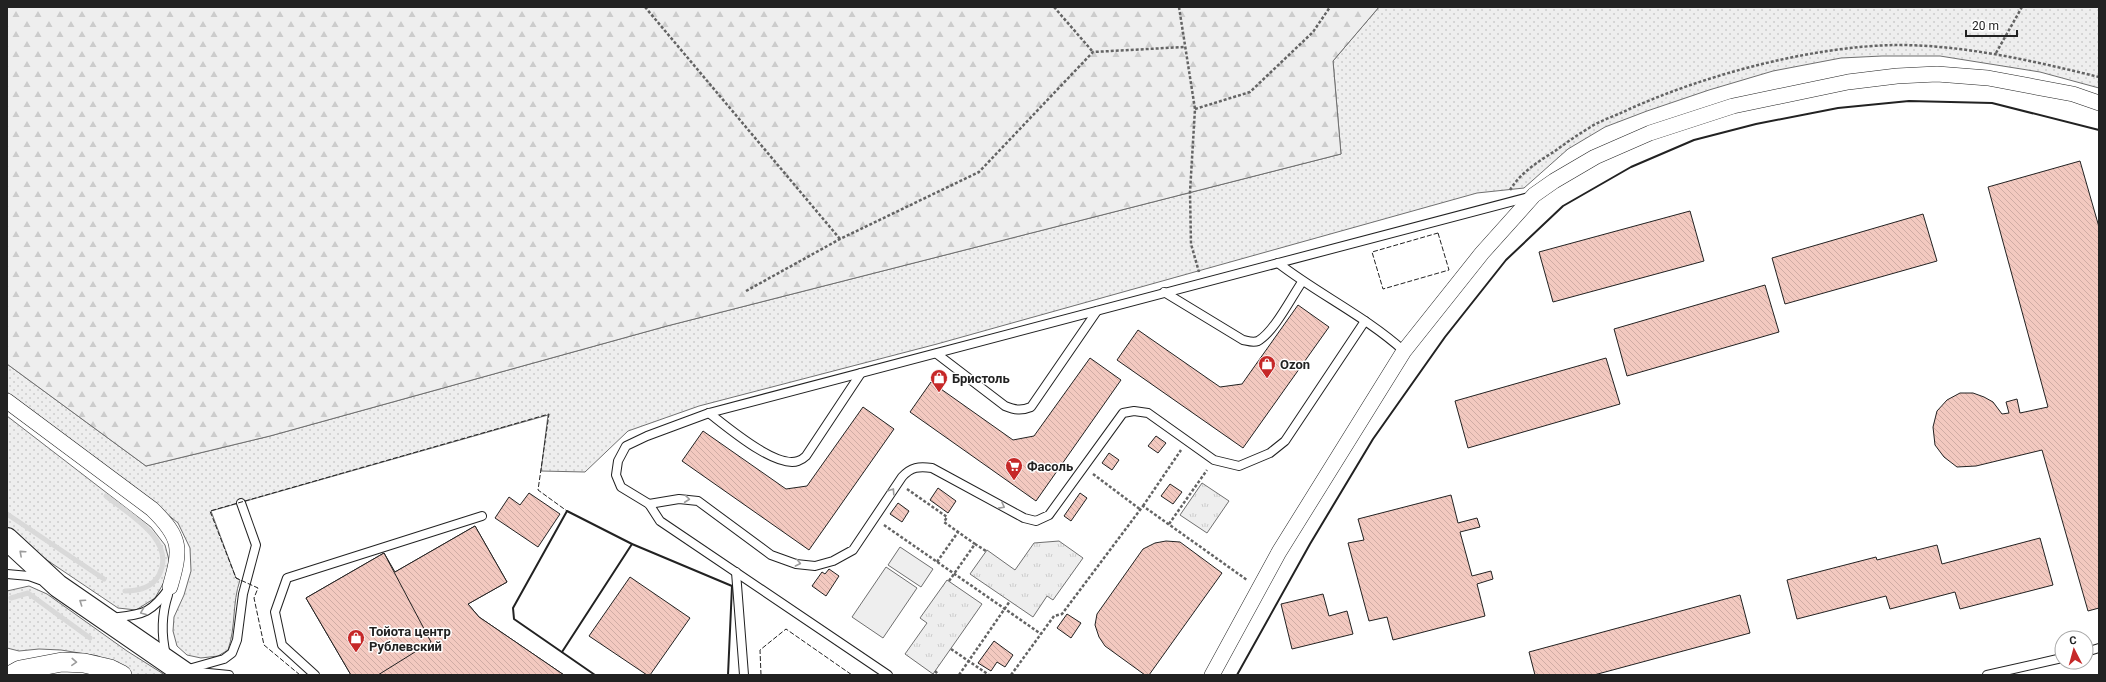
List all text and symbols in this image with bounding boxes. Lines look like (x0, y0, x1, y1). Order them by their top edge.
scale bar (1966, 12, 2017, 38)
text: 20 m (1972, 19, 1999, 33)
shop icon: Ozon (1257, 354, 1277, 379)
place label: Ozon (1280, 357, 1310, 372)
shop icon: Бристоль (929, 368, 949, 393)
place label: Бристоль (952, 371, 1010, 386)
supermarket icon: Фасоль (1004, 456, 1024, 481)
place label: Фасоль (1027, 459, 1073, 474)
one-way arrow (888, 488, 895, 495)
one-way arrow (684, 495, 690, 504)
one-way arrow (997, 501, 1005, 508)
one-way arrow (19, 550, 27, 558)
one-way arrow (794, 559, 801, 567)
one-way arrow (79, 599, 86, 607)
one-way arrow (140, 608, 147, 616)
place label: Тойота центр Рублевский (369, 624, 451, 654)
shop icon: Тойота центр Рублевский (346, 628, 366, 653)
north arrow (2054, 630, 2094, 670)
text: С (2069, 634, 2077, 647)
one-way arrow (71, 658, 77, 667)

